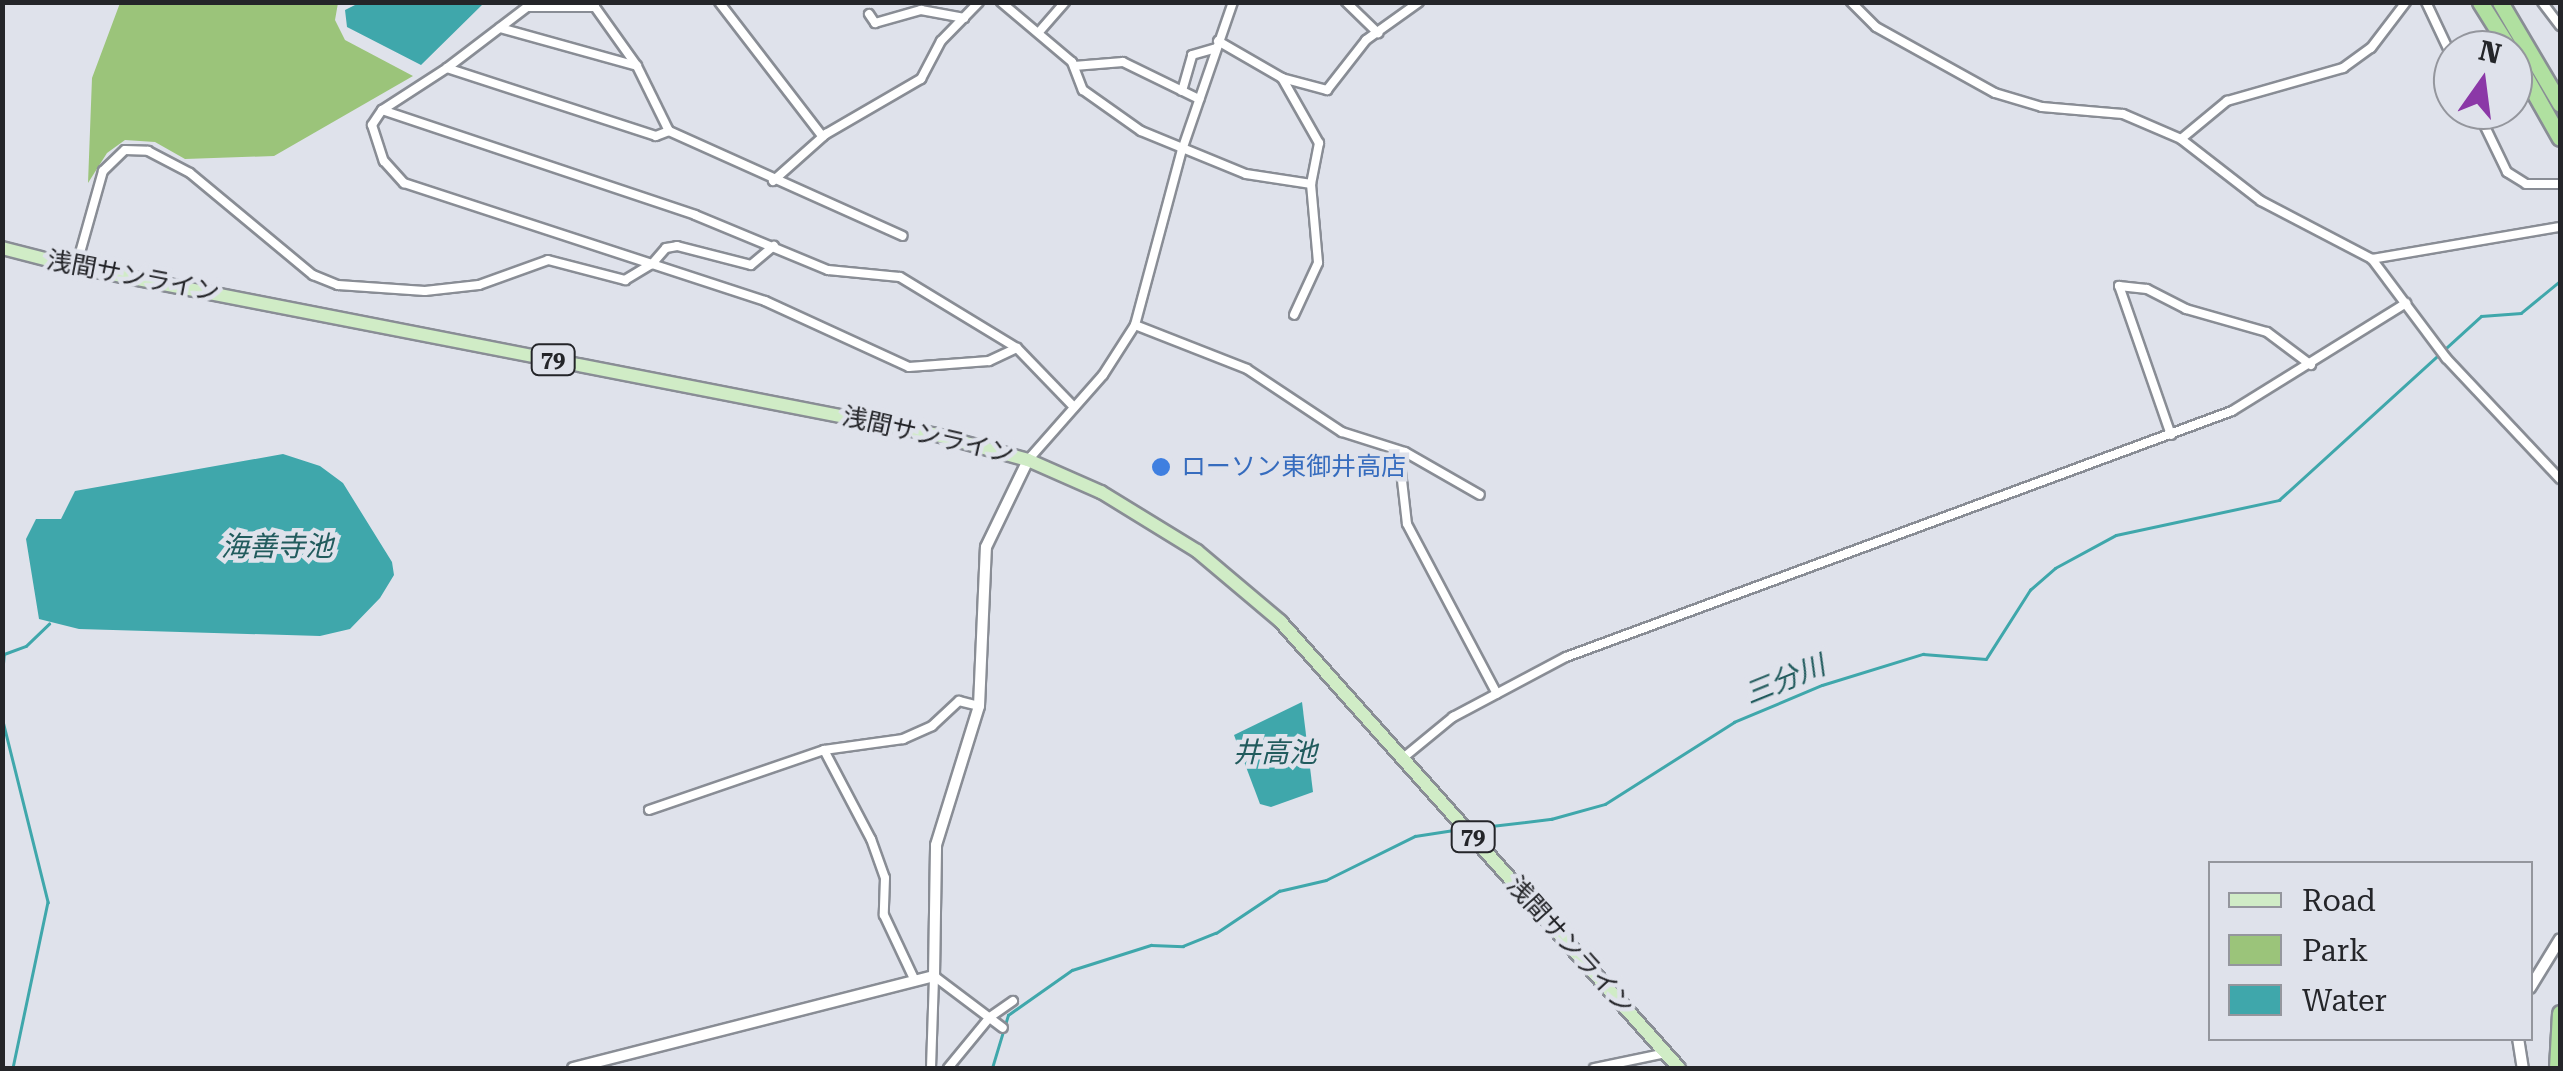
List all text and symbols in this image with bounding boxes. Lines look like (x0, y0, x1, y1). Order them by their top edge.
north arrow (2433, 30, 2533, 130)
text: N (2475, 34, 2504, 71)
street label: 浅間サンライン (44, 246, 222, 308)
road number: 79 (530, 343, 576, 377)
street label: 浅間サンライン (839, 402, 1017, 470)
place label: ローソン東御井高店 (1181, 452, 1406, 482)
marker: ローソン東御井高店 (1150, 456, 1172, 478)
water label: 海善寺池 (221, 530, 333, 564)
water label: 三分川 (1740, 649, 1830, 711)
water label: 井高池 (1233, 736, 1317, 770)
road number: 79 (1450, 820, 1496, 854)
legend (2208, 861, 2533, 1041)
street label: 浅間サンライン (1500, 871, 1640, 1021)
text: Road (2302, 883, 2376, 918)
text: Park (2302, 933, 2368, 968)
text: Water (2302, 983, 2387, 1018)

